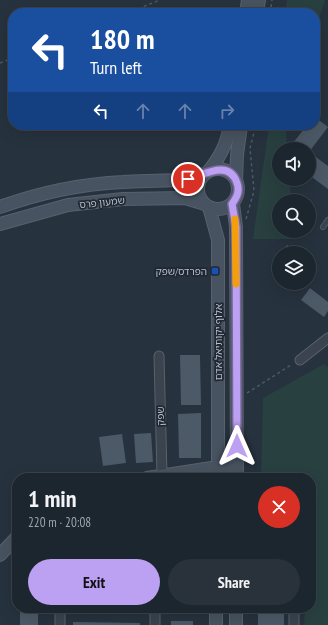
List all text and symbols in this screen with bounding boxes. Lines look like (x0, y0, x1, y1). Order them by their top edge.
text: 180 m (90, 20, 154, 57)
icon: left (24, 24, 76, 76)
text: Turn left (90, 56, 142, 79)
icon: left (90, 100, 112, 122)
icon: ahead (132, 100, 154, 122)
icon: ahead (174, 100, 196, 122)
icon: right (216, 100, 238, 122)
map controls (272, 142, 316, 290)
button: sound (272, 142, 316, 186)
pin (171, 162, 205, 196)
icon: arrive (177, 168, 199, 190)
street label: שמעון פרס (79, 194, 126, 211)
button: search (272, 194, 316, 238)
button: layers (272, 246, 316, 290)
place label: הפרדס/שפק (156, 265, 207, 278)
marker: הפרדס/שפק (210, 266, 220, 276)
street label: אלוף יקותיאל אדם (212, 304, 225, 380)
street label: שפק (154, 406, 167, 426)
position arrow (216, 425, 258, 467)
text: 1 min (28, 483, 76, 514)
button: close (258, 486, 300, 528)
text: 220 m · 20:08 (28, 514, 91, 531)
button: Exit (28, 559, 160, 605)
button: Share (168, 559, 300, 605)

